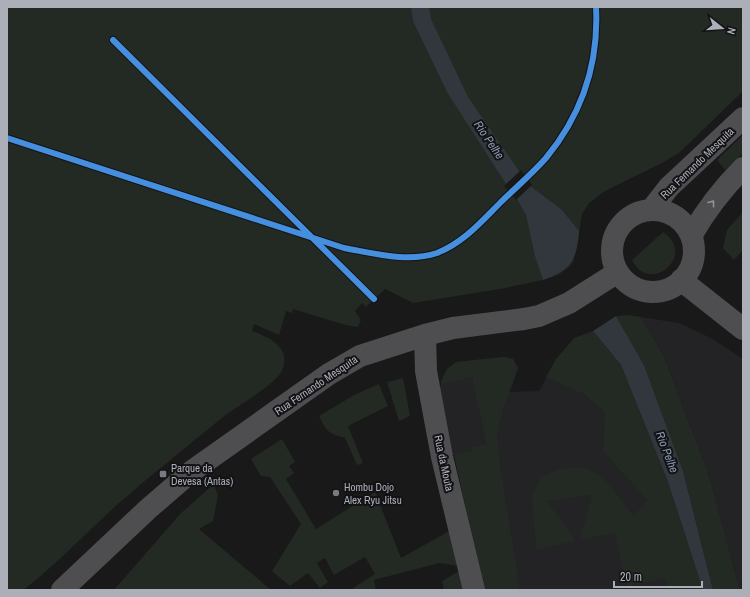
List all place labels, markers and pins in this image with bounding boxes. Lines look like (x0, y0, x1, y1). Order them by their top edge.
place label: Parque da Devesa (Antas) (171, 461, 233, 488)
marker: Parque da Devesa (Antas) (158, 469, 168, 479)
place label: Hombu Dojo Alex Ryu Jitsu (343, 480, 402, 507)
marker: Hombu Dojo Alex Ryu Jitsu (331, 488, 341, 498)

